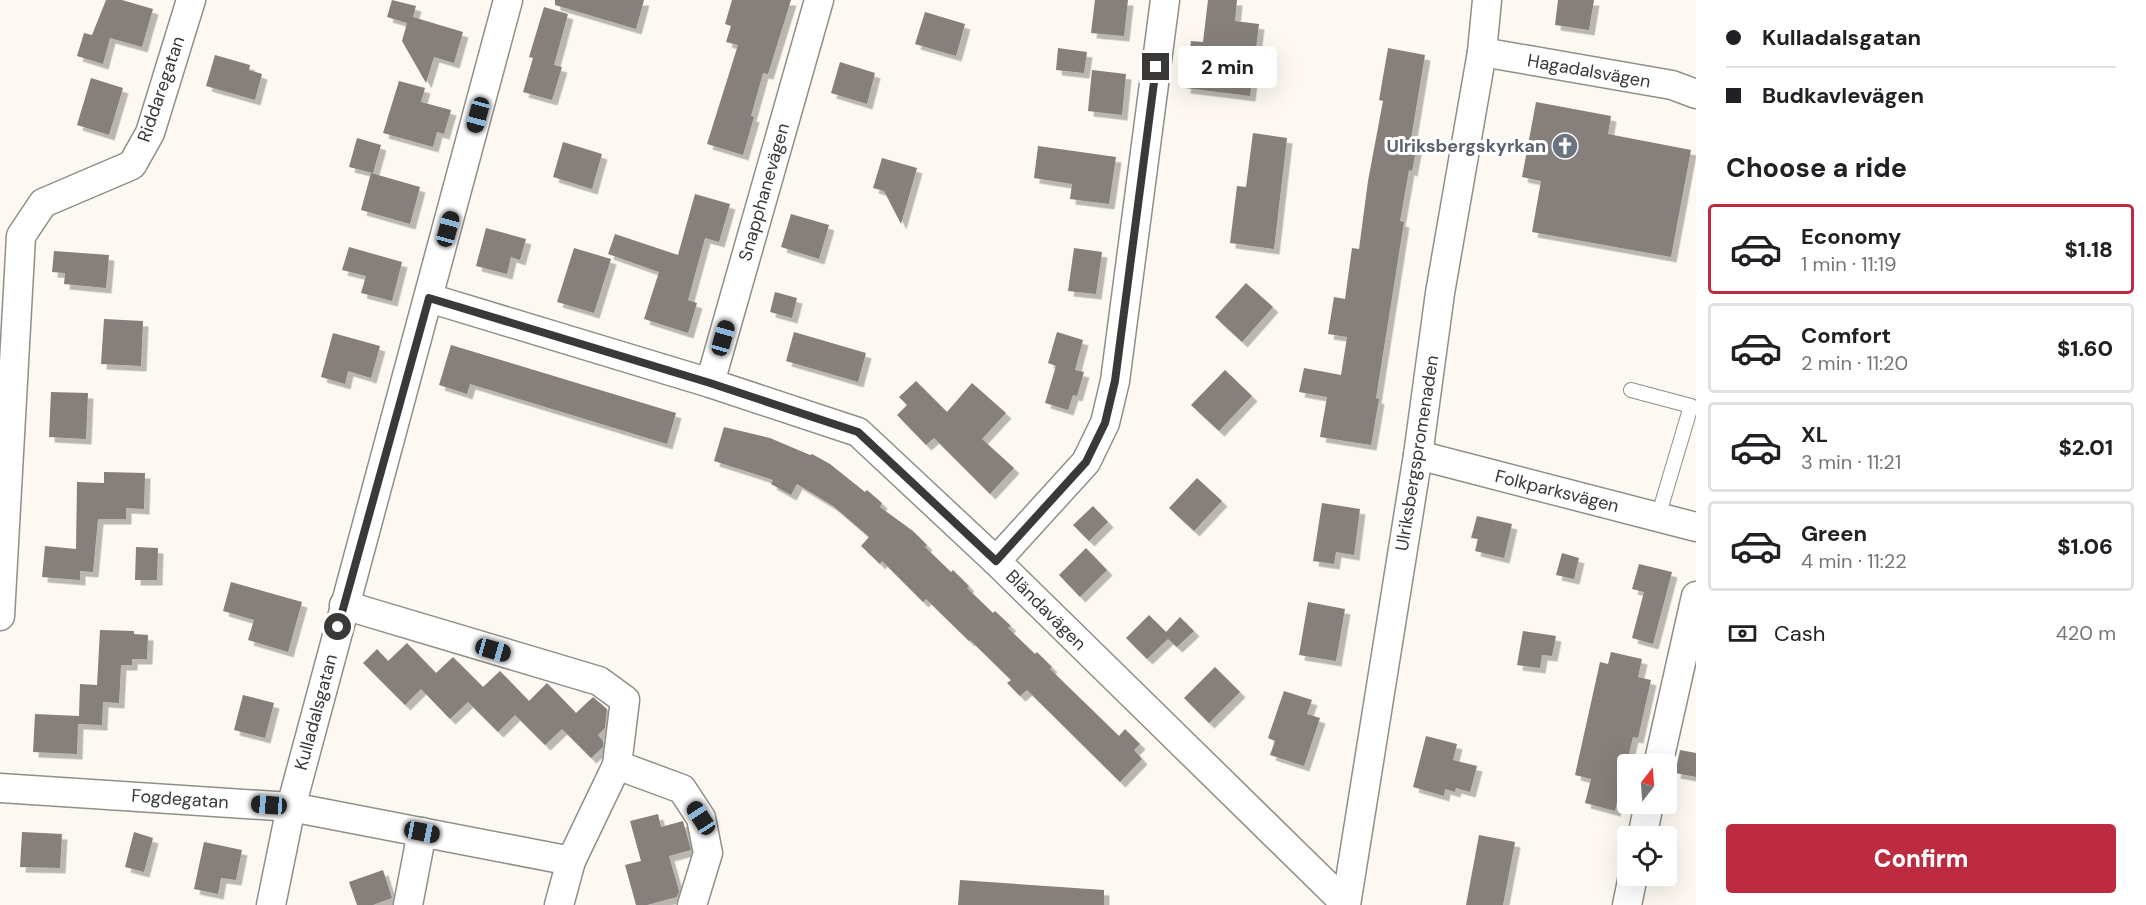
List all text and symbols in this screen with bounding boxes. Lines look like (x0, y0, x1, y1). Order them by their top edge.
text: Kulladalsgatan (1762, 23, 1921, 52)
street label: Riddaregatan (132, 33, 190, 145)
callout: 2 min (1177, 46, 1276, 88)
street label: Hagadalsvägen (1526, 48, 1652, 94)
route end (1142, 53, 1169, 80)
text: 2 min (1201, 54, 1254, 80)
text: Budkavlevägen (1762, 81, 1924, 110)
car (465, 95, 491, 135)
street label: Snapphanevägen (733, 120, 795, 264)
church icon: Ulriksbergskyrkan (1550, 131, 1580, 161)
place label: Ulriksbergskyrkan (1387, 134, 1546, 158)
text: Choose a ride (1726, 150, 1907, 185)
car (435, 209, 461, 249)
icon: car (1729, 222, 1783, 276)
text: Economy (1801, 222, 1901, 251)
text: $1.18 (2065, 235, 2113, 264)
text: 1 min · 11:19 (1801, 251, 1897, 277)
car (709, 318, 737, 358)
icon: car (1729, 321, 1783, 375)
text: Comfort (1801, 321, 1891, 350)
text: $1.60 (2057, 334, 2113, 363)
text: 2 min · 11:20 (1801, 350, 1908, 376)
street label: Ulriksbergspromenaden (1390, 353, 1444, 553)
icon: car (1729, 420, 1783, 474)
text: XL (1801, 420, 1828, 449)
text: $2.01 (2059, 433, 2113, 462)
text: 3 min · 11:21 (1801, 449, 1901, 475)
street label: Folkparksvägen (1493, 464, 1621, 518)
icon: car (1729, 519, 1783, 573)
text: Green (1801, 519, 1867, 548)
text: $1.06 (2057, 532, 2113, 561)
text: 4 min · 11:22 (1801, 548, 1907, 574)
street label: Bländavägen (1000, 564, 1092, 656)
route start (324, 613, 351, 640)
icon: cash (1726, 617, 1759, 650)
text: Cash (1774, 619, 1825, 648)
text: 420 m (2056, 620, 2116, 646)
car (473, 636, 513, 664)
street label: Kulladalsgatan (289, 651, 343, 773)
north arrow (1617, 754, 1677, 814)
map controls (1617, 754, 1677, 886)
street label: Fogdegatan (131, 784, 229, 814)
car (250, 795, 288, 815)
car (684, 798, 718, 838)
car (403, 820, 441, 844)
button: Confirm (1726, 824, 2116, 893)
button: locate (1617, 826, 1677, 886)

